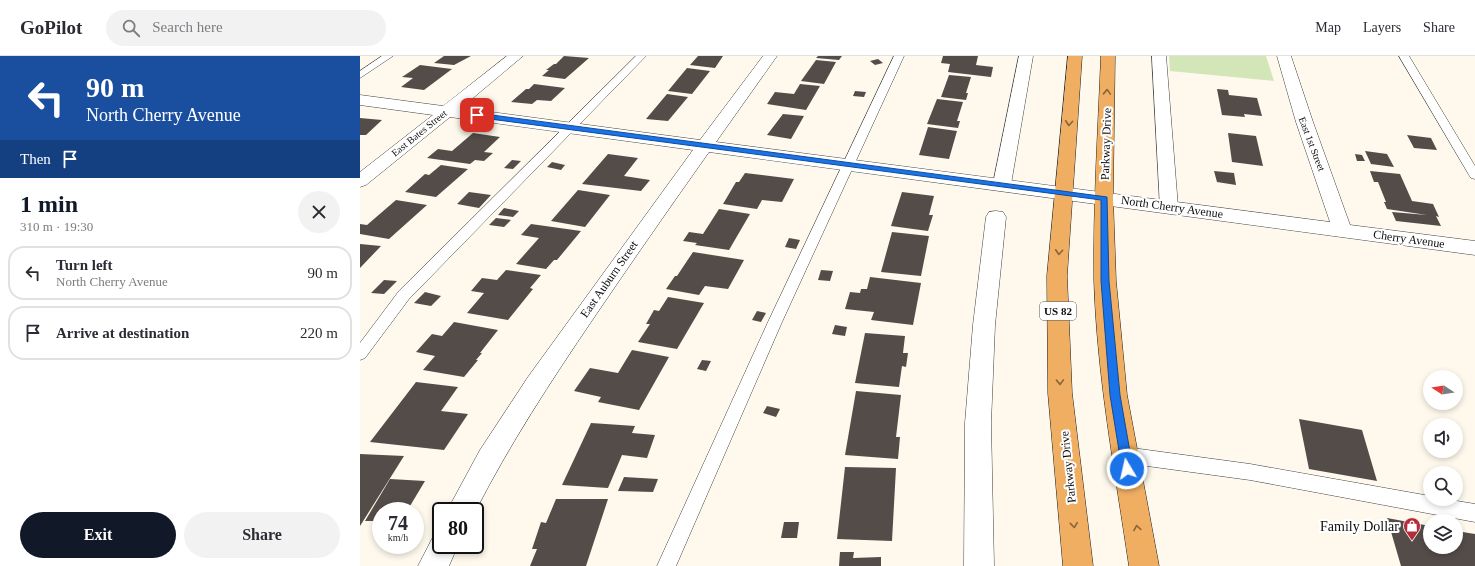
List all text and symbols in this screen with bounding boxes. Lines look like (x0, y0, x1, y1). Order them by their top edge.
search box (106, 10, 386, 46)
text: GoPilot (20, 17, 82, 38)
icon: search (120, 17, 142, 39)
text: Search here (152, 19, 223, 35)
text: Map (1315, 20, 1341, 35)
text: Layers (1363, 20, 1401, 35)
text: Share (1423, 20, 1455, 35)
icon: left (20, 72, 72, 124)
text: 90 m (86, 72, 144, 103)
one-way arrow (1103, 89, 1112, 95)
pin (460, 98, 494, 132)
icon: arrive (466, 104, 488, 126)
text: North Cherry Avenue (86, 105, 241, 125)
street label: East Bates Street (389, 107, 449, 159)
street label: Parkway Drive (1098, 108, 1114, 180)
street label: East 1st Street (1297, 115, 1327, 173)
one-way arrow (1065, 120, 1074, 126)
icon: arrive (59, 148, 81, 170)
text: Then (20, 151, 51, 167)
text: 1 min (20, 191, 78, 217)
button: close (298, 191, 340, 233)
street label: North Cherry Avenue (1120, 193, 1224, 221)
text: 310 m · 19:30 (20, 219, 93, 234)
street label: Cherry Avenue (1372, 227, 1446, 251)
street label: East Auburn Street (577, 237, 641, 320)
one-way arrow (1054, 249, 1063, 255)
text: Turn left (56, 257, 113, 273)
icon: left (22, 262, 44, 284)
text: 90 m (308, 265, 338, 281)
text: North Cherry Avenue (56, 274, 168, 289)
road number: US 82 (1040, 302, 1076, 320)
icon: arrive (22, 322, 44, 344)
text: Arrive at destination (56, 325, 189, 341)
text: 220 m (300, 325, 338, 341)
north arrow (1423, 370, 1463, 410)
map controls (1423, 370, 1463, 554)
one-way arrow (1056, 379, 1064, 385)
button: sound (1423, 418, 1463, 458)
street label: Parkway Drive (1057, 430, 1079, 504)
position arrow (1106, 448, 1148, 490)
button: search (1423, 466, 1463, 506)
speed limit sign: 80 (432, 502, 484, 554)
button: Exit (20, 512, 176, 558)
button: Share (184, 512, 340, 558)
text: 74 (388, 512, 408, 534)
button: layers (1423, 514, 1463, 554)
shop icon: Family Dollar (1402, 516, 1422, 541)
place label: Family Dollar (1320, 519, 1399, 534)
one-way arrow (1069, 522, 1078, 529)
one-way arrow (1133, 525, 1142, 531)
text: km/h (388, 532, 408, 543)

